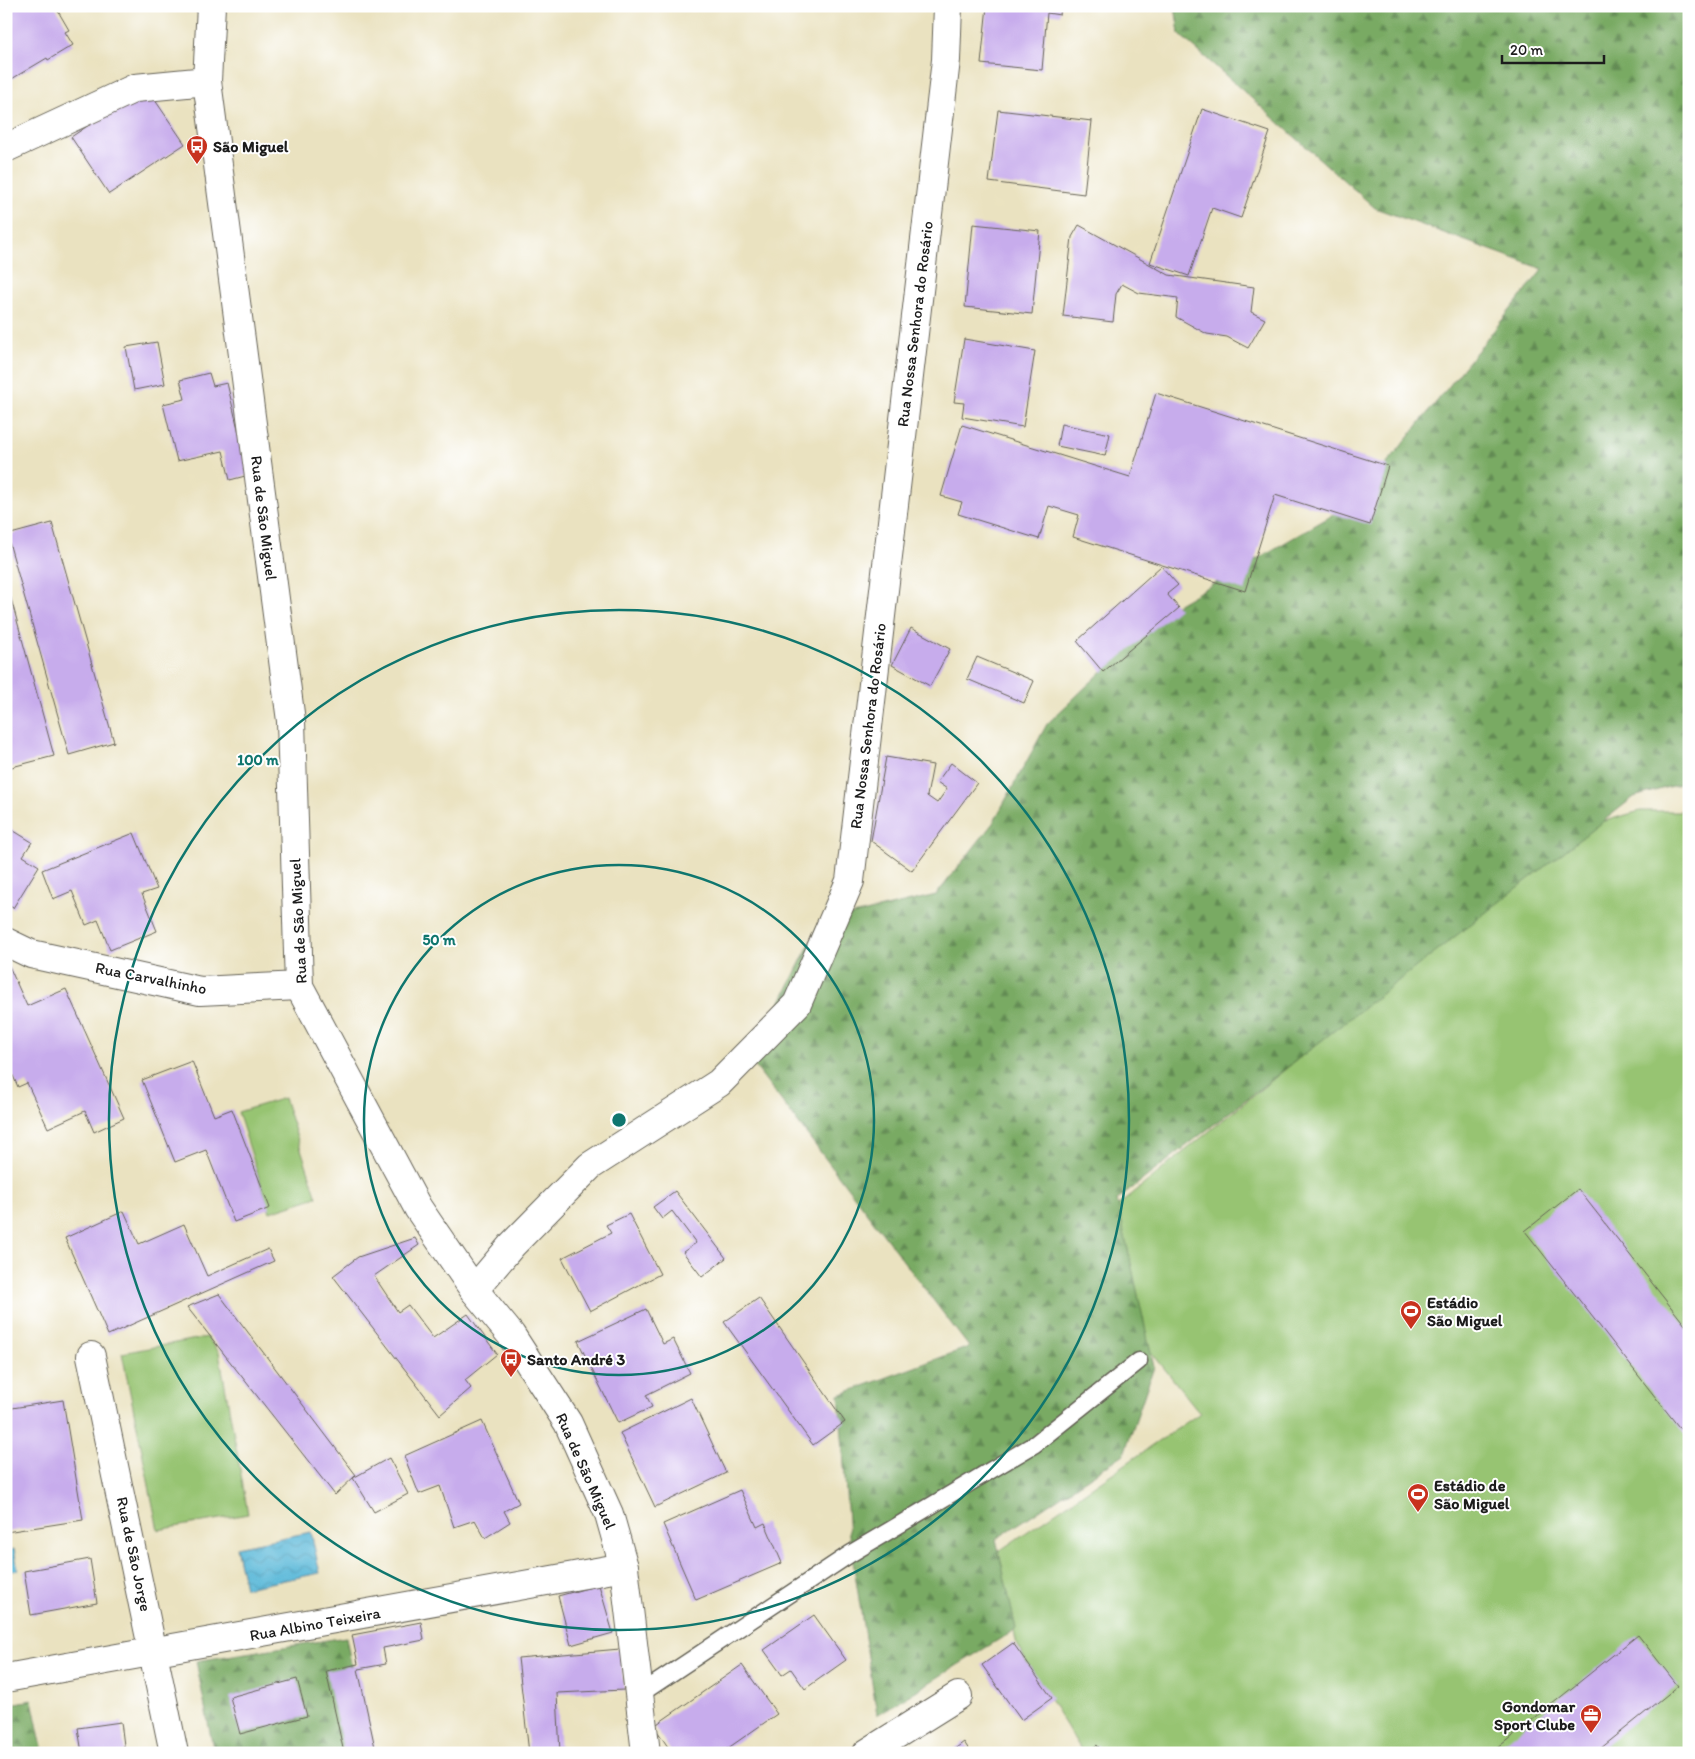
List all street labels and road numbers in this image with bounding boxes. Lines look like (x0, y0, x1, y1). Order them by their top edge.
street label: Rua Nossa Senhora do Rosário (893, 220, 937, 428)
street label: Rua de São Miguel (247, 455, 281, 582)
street label: Rua Nossa Senhora do Rosário (846, 622, 890, 830)
street label: Rua de São Miguel (285, 857, 311, 984)
street label: Rua Carvalhinho (94, 958, 208, 998)
street label: Rua de São Miguel (552, 1410, 620, 1533)
street label: Rua de São Jorge (113, 1495, 156, 1613)
street label: Rua Albino Teixeira (248, 1603, 383, 1645)

